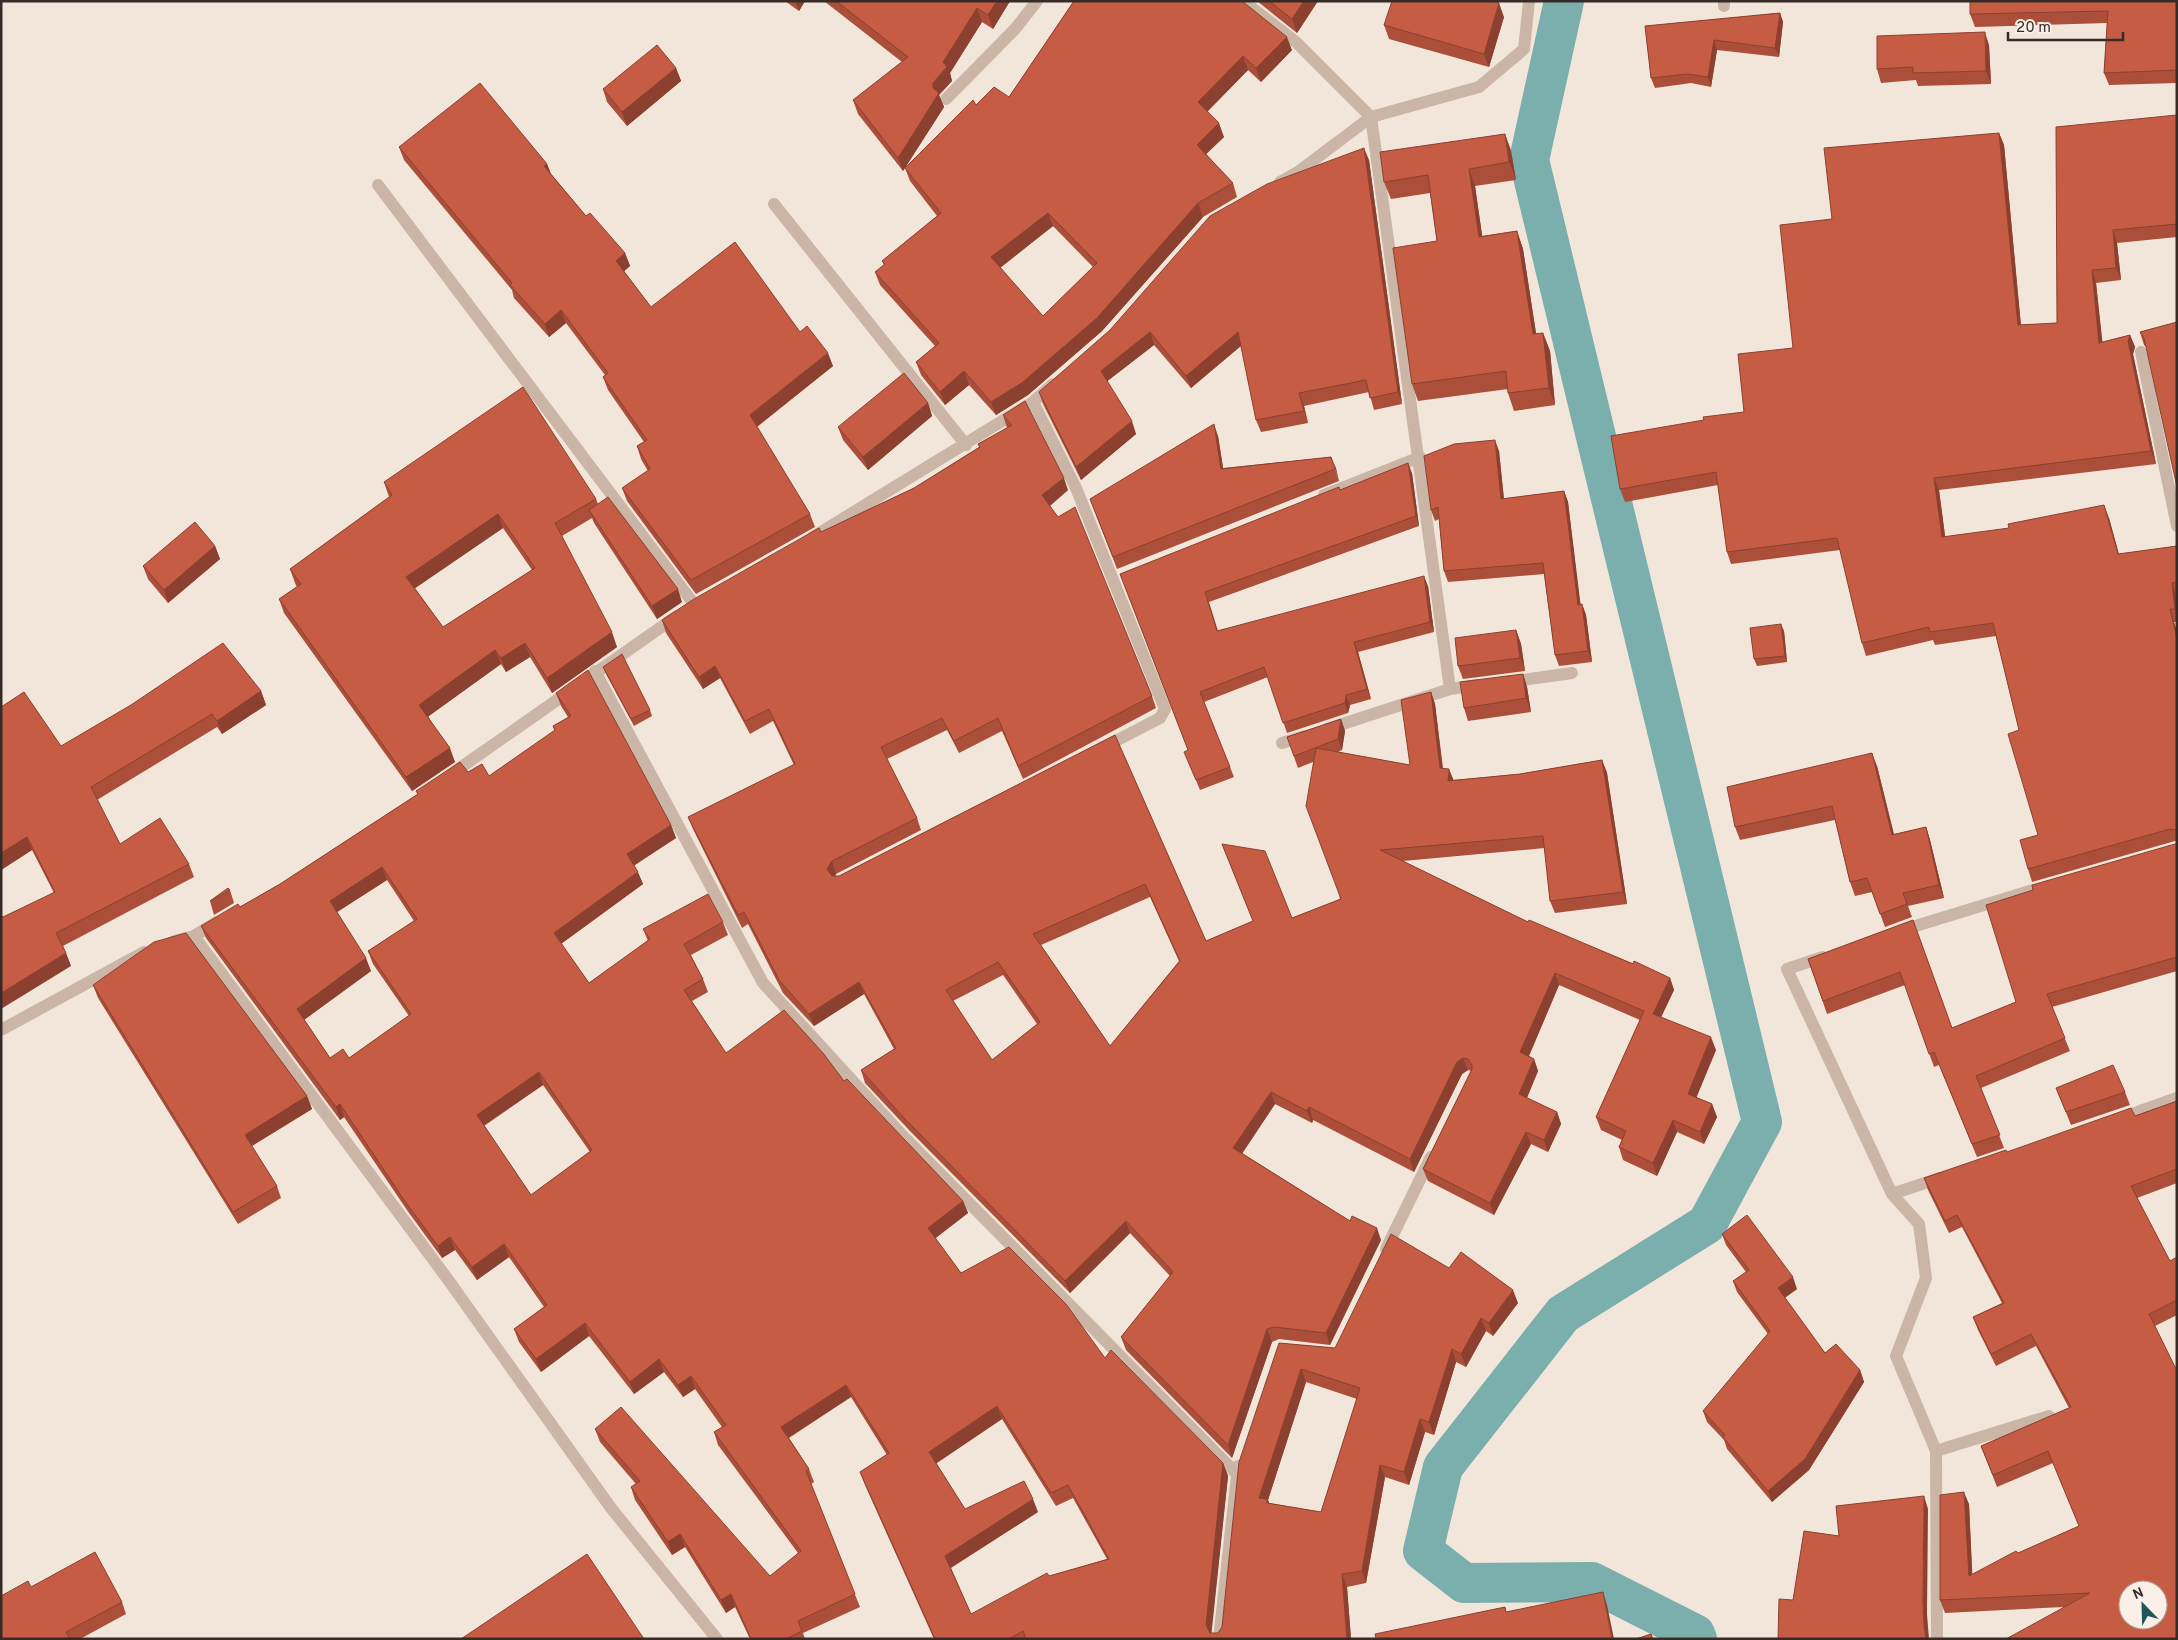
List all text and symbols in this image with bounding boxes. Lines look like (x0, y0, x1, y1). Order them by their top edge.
scale bar (2008, 10, 2123, 42)
text: 20 m (2016, 19, 2051, 38)
north arrow (2118, 1580, 2168, 1630)
text: N (2131, 1585, 2146, 1604)

